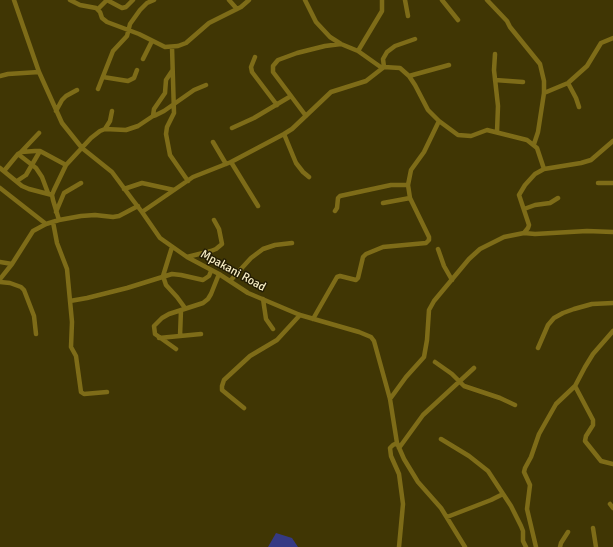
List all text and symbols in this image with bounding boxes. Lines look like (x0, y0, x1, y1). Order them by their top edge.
street label: Mpakani Road (198, 247, 268, 295)

